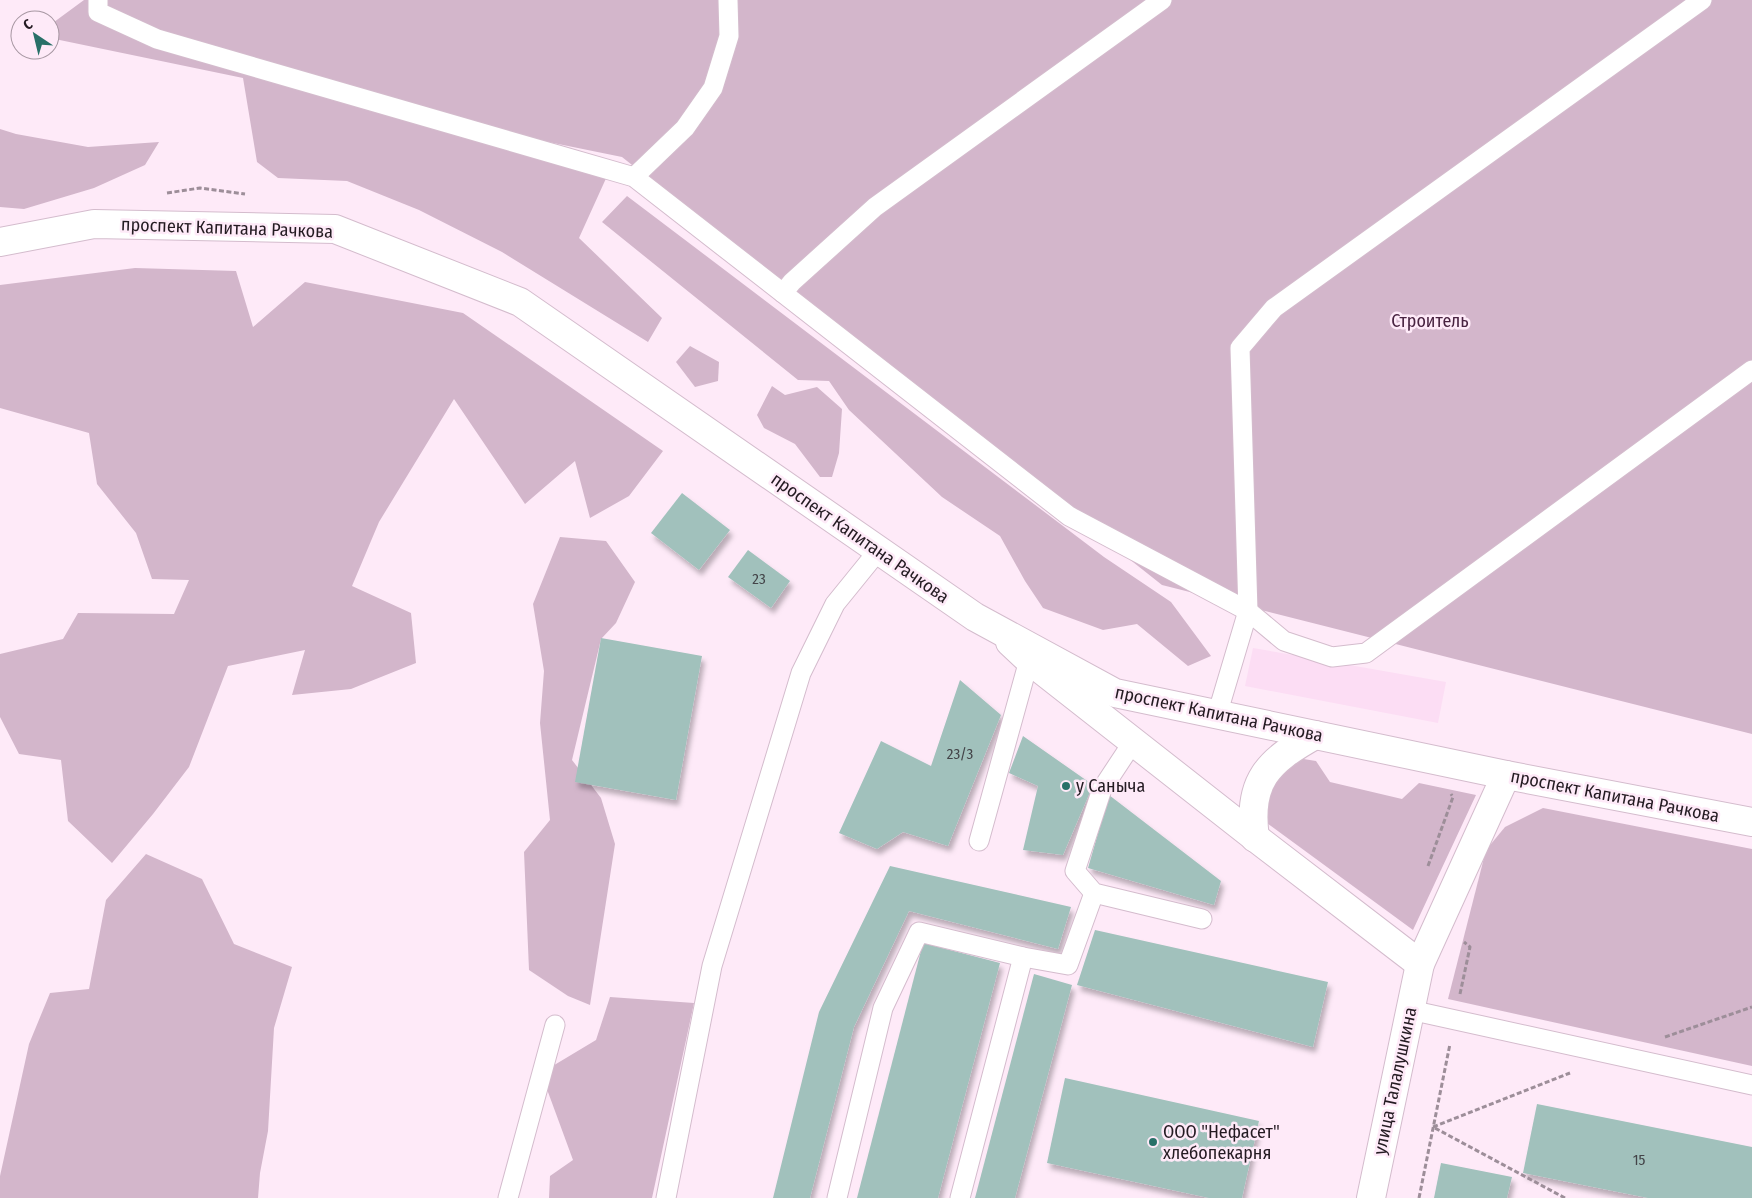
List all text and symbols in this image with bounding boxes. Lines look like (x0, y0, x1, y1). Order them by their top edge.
north arrow (10, 10, 60, 60)
text: С (20, 15, 36, 34)
street label: проспект Капитана Рачкова (121, 213, 333, 243)
park label: Строитель (1391, 310, 1469, 332)
street label: проспект Капитана Рачкова (767, 468, 953, 608)
house number: 23 (752, 570, 766, 588)
street label: проспект Капитана Рачкова (1113, 681, 1325, 747)
house number: 23/3 (947, 745, 973, 763)
street label: проспект Капитана Рачкова (1509, 765, 1721, 827)
place label: у Саныча (1076, 775, 1145, 797)
marker: у Саныча (1060, 780, 1072, 792)
street label: улица Талалушкина (1369, 1005, 1421, 1157)
place label: ООО "Нефасет" хлебопекарня (1163, 1121, 1280, 1164)
marker: ООО "Нефасет" хлебопекарня (1147, 1136, 1159, 1148)
house number: 15 (1633, 1151, 1645, 1169)

